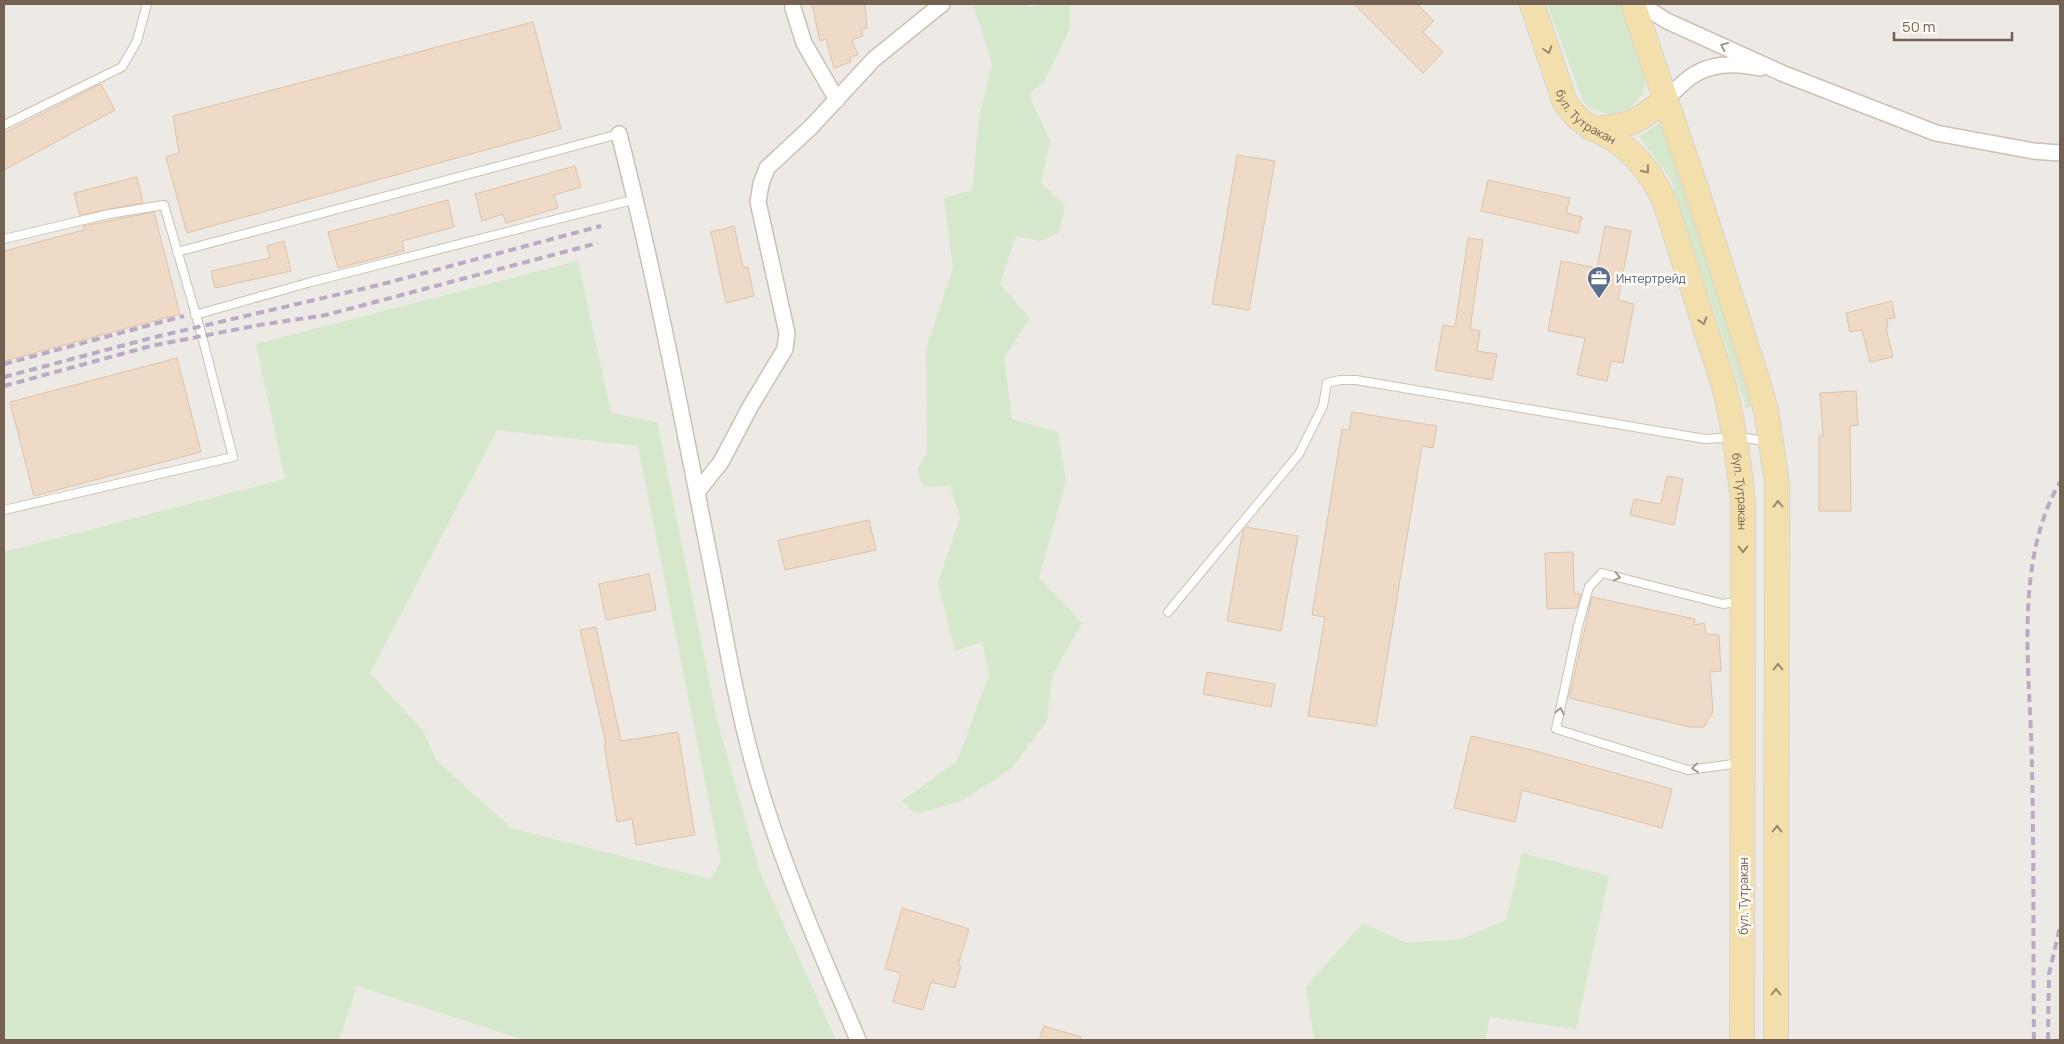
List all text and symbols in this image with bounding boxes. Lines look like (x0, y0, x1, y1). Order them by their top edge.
scale bar (1894, 10, 2012, 42)
text: 50 m (1902, 16, 1936, 37)
one-way arrow (1720, 42, 1729, 53)
one-way arrow (1542, 45, 1552, 54)
street label: бул. Тутракан (1552, 87, 1620, 148)
one-way arrow (1641, 164, 1649, 173)
office icon: Интертрейд (1586, 265, 1612, 299)
place label: Интертрейд (1616, 270, 1686, 287)
one-way arrow (1698, 317, 1708, 325)
street label: бул. Тутракан (1729, 452, 1752, 530)
one-way arrow (1772, 500, 1783, 508)
one-way arrow (1738, 546, 1748, 553)
one-way arrow (1613, 571, 1622, 582)
one-way arrow (1773, 662, 1783, 670)
one-way arrow (1554, 707, 1565, 716)
one-way arrow (1690, 763, 1698, 774)
one-way arrow (1772, 825, 1782, 832)
street label: бул. Тутракан (1735, 857, 1752, 935)
one-way arrow (1771, 987, 1781, 995)

